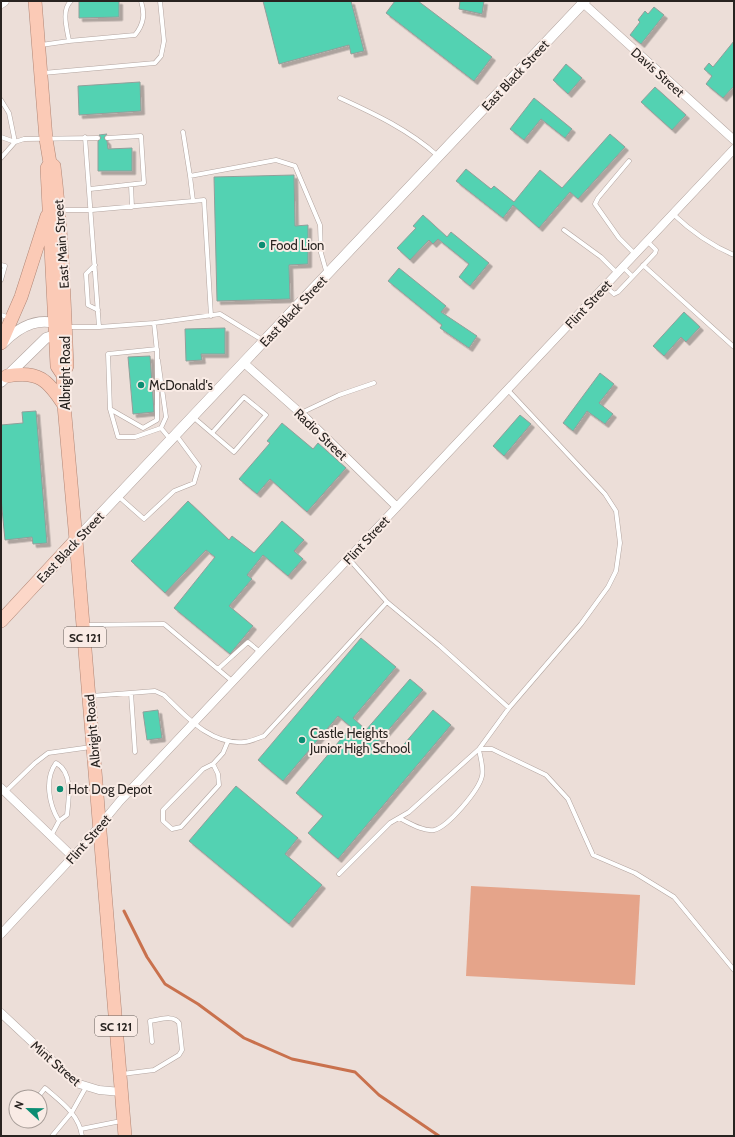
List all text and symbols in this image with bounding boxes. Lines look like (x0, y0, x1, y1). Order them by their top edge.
street label: East Black Street (478, 36, 552, 114)
street label: Davis Street (628, 44, 688, 101)
street label: East Main Street (50, 198, 72, 289)
place label: Food Lion (270, 237, 324, 253)
marker: Food Lion (257, 240, 267, 250)
street label: East Black Street (256, 272, 330, 350)
street label: Flint Street (562, 276, 615, 332)
street label: Albright Road (57, 336, 73, 410)
place label: McDonald's (149, 377, 214, 393)
marker: McDonald's (136, 380, 146, 390)
street label: Radio Street (291, 405, 351, 464)
street label: East Black Street (33, 508, 107, 586)
street label: Flint Street (340, 512, 393, 568)
road number: SC 121 (64, 627, 106, 647)
street label: Albright Road (81, 693, 103, 769)
place label: Castle Heights Junior High School (309, 725, 410, 756)
marker: Castle Heights Junior High School (297, 735, 307, 745)
place label: Hot Dog Depot (68, 781, 153, 797)
marker: Hot Dog Depot (55, 784, 65, 794)
street label: Flint Street (62, 810, 114, 867)
road number: SC 121 (95, 1016, 137, 1036)
street label: Mint Street (28, 1037, 85, 1089)
north arrow (8, 1089, 48, 1129)
text: N (11, 1099, 27, 1111)

